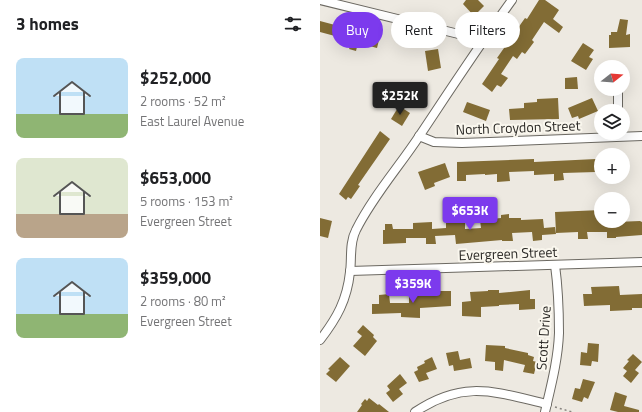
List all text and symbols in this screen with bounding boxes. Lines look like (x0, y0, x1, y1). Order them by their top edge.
text: 3 homes (16, 11, 79, 37)
chip: Buy (332, 12, 383, 48)
chip: Rent (391, 12, 447, 48)
chip: Filters (455, 12, 520, 48)
icon: filters (282, 13, 304, 35)
north arrow (594, 60, 630, 96)
map controls (594, 60, 630, 228)
text: $252,000 (140, 65, 211, 91)
icon: home (48, 74, 96, 122)
pin: $252K (372, 82, 428, 116)
text: $252K (382, 85, 418, 105)
text: 2 rooms · 52 m² (140, 91, 226, 111)
button: layers (594, 104, 630, 140)
text: East Laurel Avenue (140, 111, 244, 131)
street label: North Croydon Street (455, 114, 581, 140)
button: + (594, 148, 630, 184)
text: $653,000 (140, 165, 211, 191)
icon: home (48, 174, 96, 222)
text: 5 rooms · 153 m² (140, 191, 233, 211)
button: − (594, 192, 630, 228)
pin: $653K (442, 197, 498, 231)
text: $653K (452, 200, 488, 220)
text: Evergreen Street (140, 211, 232, 231)
street label: Evergreen Street (458, 241, 558, 265)
text: $359,000 (140, 265, 211, 291)
pin: $359K (385, 270, 441, 304)
text: $359K (395, 273, 431, 293)
icon: home (48, 274, 96, 322)
text: 2 rooms · 80 m² (140, 291, 226, 311)
street label: Scott Drive (530, 305, 556, 371)
text: Evergreen Street (140, 311, 232, 331)

